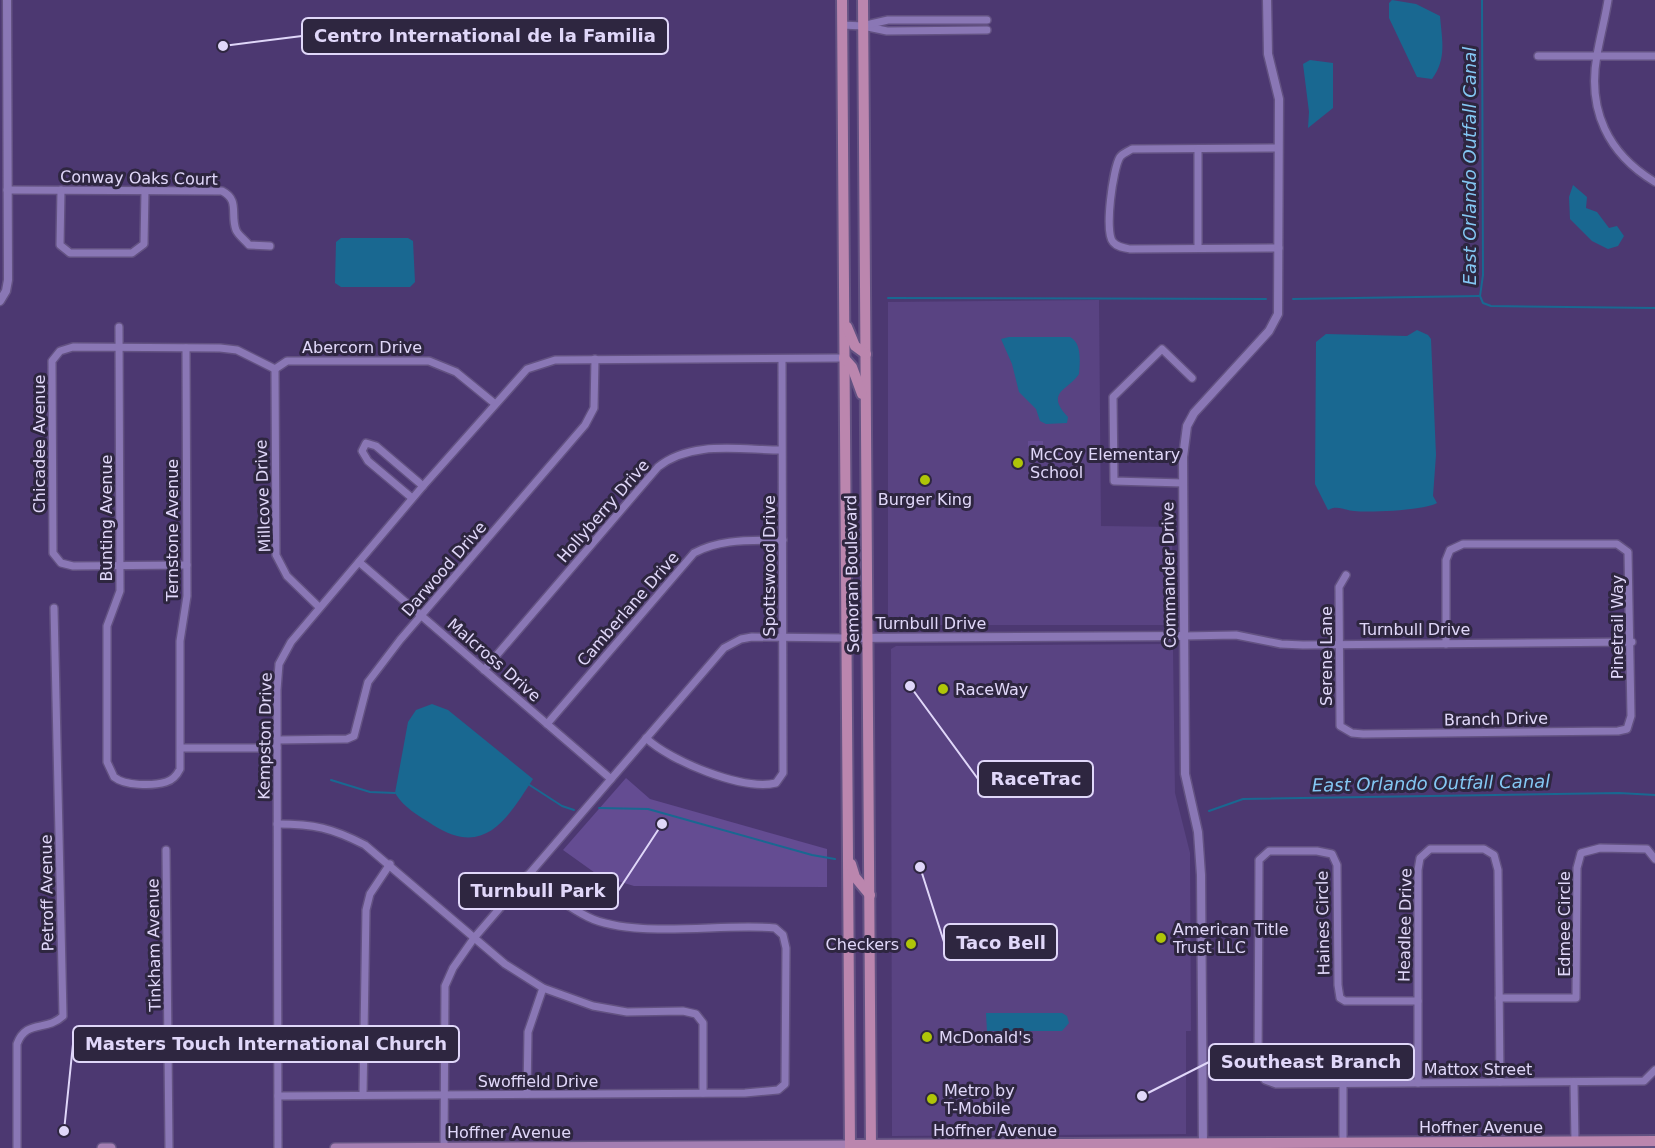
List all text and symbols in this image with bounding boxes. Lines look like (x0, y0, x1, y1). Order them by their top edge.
callout: Centro International de la Familia (302, 18, 668, 54)
text: Centro International de la Familia (314, 25, 656, 46)
water label: East Orlando Outfall Canal (1459, 47, 1480, 285)
street label: Conway Oaks Court (60, 167, 218, 189)
street label: Abercorn Drive (302, 338, 422, 357)
street label: Chicadee Avenue (30, 375, 49, 513)
street label: Millcove Drive (252, 439, 274, 553)
place label: McCoy Elementary School (1030, 445, 1180, 482)
street label: Bunting Avenue (97, 455, 116, 581)
street label: Hollyberry Drive (553, 456, 653, 566)
marker: McCoy Elementary School (1011, 456, 1025, 470)
street label: Ternstone Avenue (163, 459, 182, 602)
marker: Burger King (918, 473, 932, 487)
place label: Burger King (878, 490, 972, 509)
street label: Spottswood Drive (760, 495, 779, 637)
street label: Semoran Boulevard (841, 495, 863, 653)
street label: Commander Drive (1158, 502, 1180, 648)
street label: Darwood Drive (398, 518, 490, 620)
street label: Camberlane Drive (573, 548, 683, 670)
street label: Pinetrail Way (1608, 575, 1627, 679)
street label: Serene Lane (1317, 606, 1336, 706)
street label: Malcross Drive (444, 614, 544, 706)
street label: Turnbull Drive (875, 614, 986, 633)
street label: Turnbull Drive (1359, 620, 1470, 639)
street label: Kempston Drive (254, 672, 276, 800)
place label: RaceWay (955, 680, 1028, 699)
marker: RaceWay (936, 682, 950, 696)
street label: Branch Drive (1444, 709, 1548, 729)
callout: RaceTrac (978, 761, 1093, 797)
text: RaceTrac (991, 768, 1081, 789)
water label: East Orlando Outfall Canal (1312, 770, 1550, 796)
street label: Petroff Avenue (36, 834, 58, 952)
street label: Headlee Drive (1395, 868, 1415, 982)
street label: Haines Circle (1313, 871, 1333, 975)
street label: Edmee Circle (1555, 871, 1574, 977)
callout: Turnbull Park (459, 873, 618, 909)
street label: Tinkham Avenue (143, 878, 165, 1013)
text: Turnbull Park (471, 880, 606, 901)
place label: American Title Trust LLC (1172, 920, 1289, 957)
callout: Taco Bell (944, 924, 1057, 960)
marker: American Title Trust LLC (1154, 931, 1168, 945)
text: Taco Bell (956, 932, 1046, 953)
place label: Checkers (826, 935, 899, 954)
marker: Checkers (904, 937, 918, 951)
callout: Masters Touch International Church (73, 1026, 459, 1062)
place label: McDonald's (939, 1028, 1031, 1047)
marker: McDonald's (920, 1030, 934, 1044)
text: Masters Touch International Church (85, 1033, 447, 1054)
callout: Southeast Branch (1209, 1044, 1414, 1080)
text: Southeast Branch (1221, 1051, 1401, 1072)
street label: Mattox Street (1424, 1060, 1532, 1079)
street label: Swoffield Drive (478, 1072, 598, 1091)
place label: Metro by T-Mobile (943, 1081, 1015, 1118)
marker: Metro by T-Mobile (925, 1092, 939, 1106)
street label: Hoffner Avenue (1419, 1118, 1543, 1137)
street label: Hoffner Avenue (933, 1121, 1057, 1140)
street label: Hoffner Avenue (447, 1123, 571, 1142)

